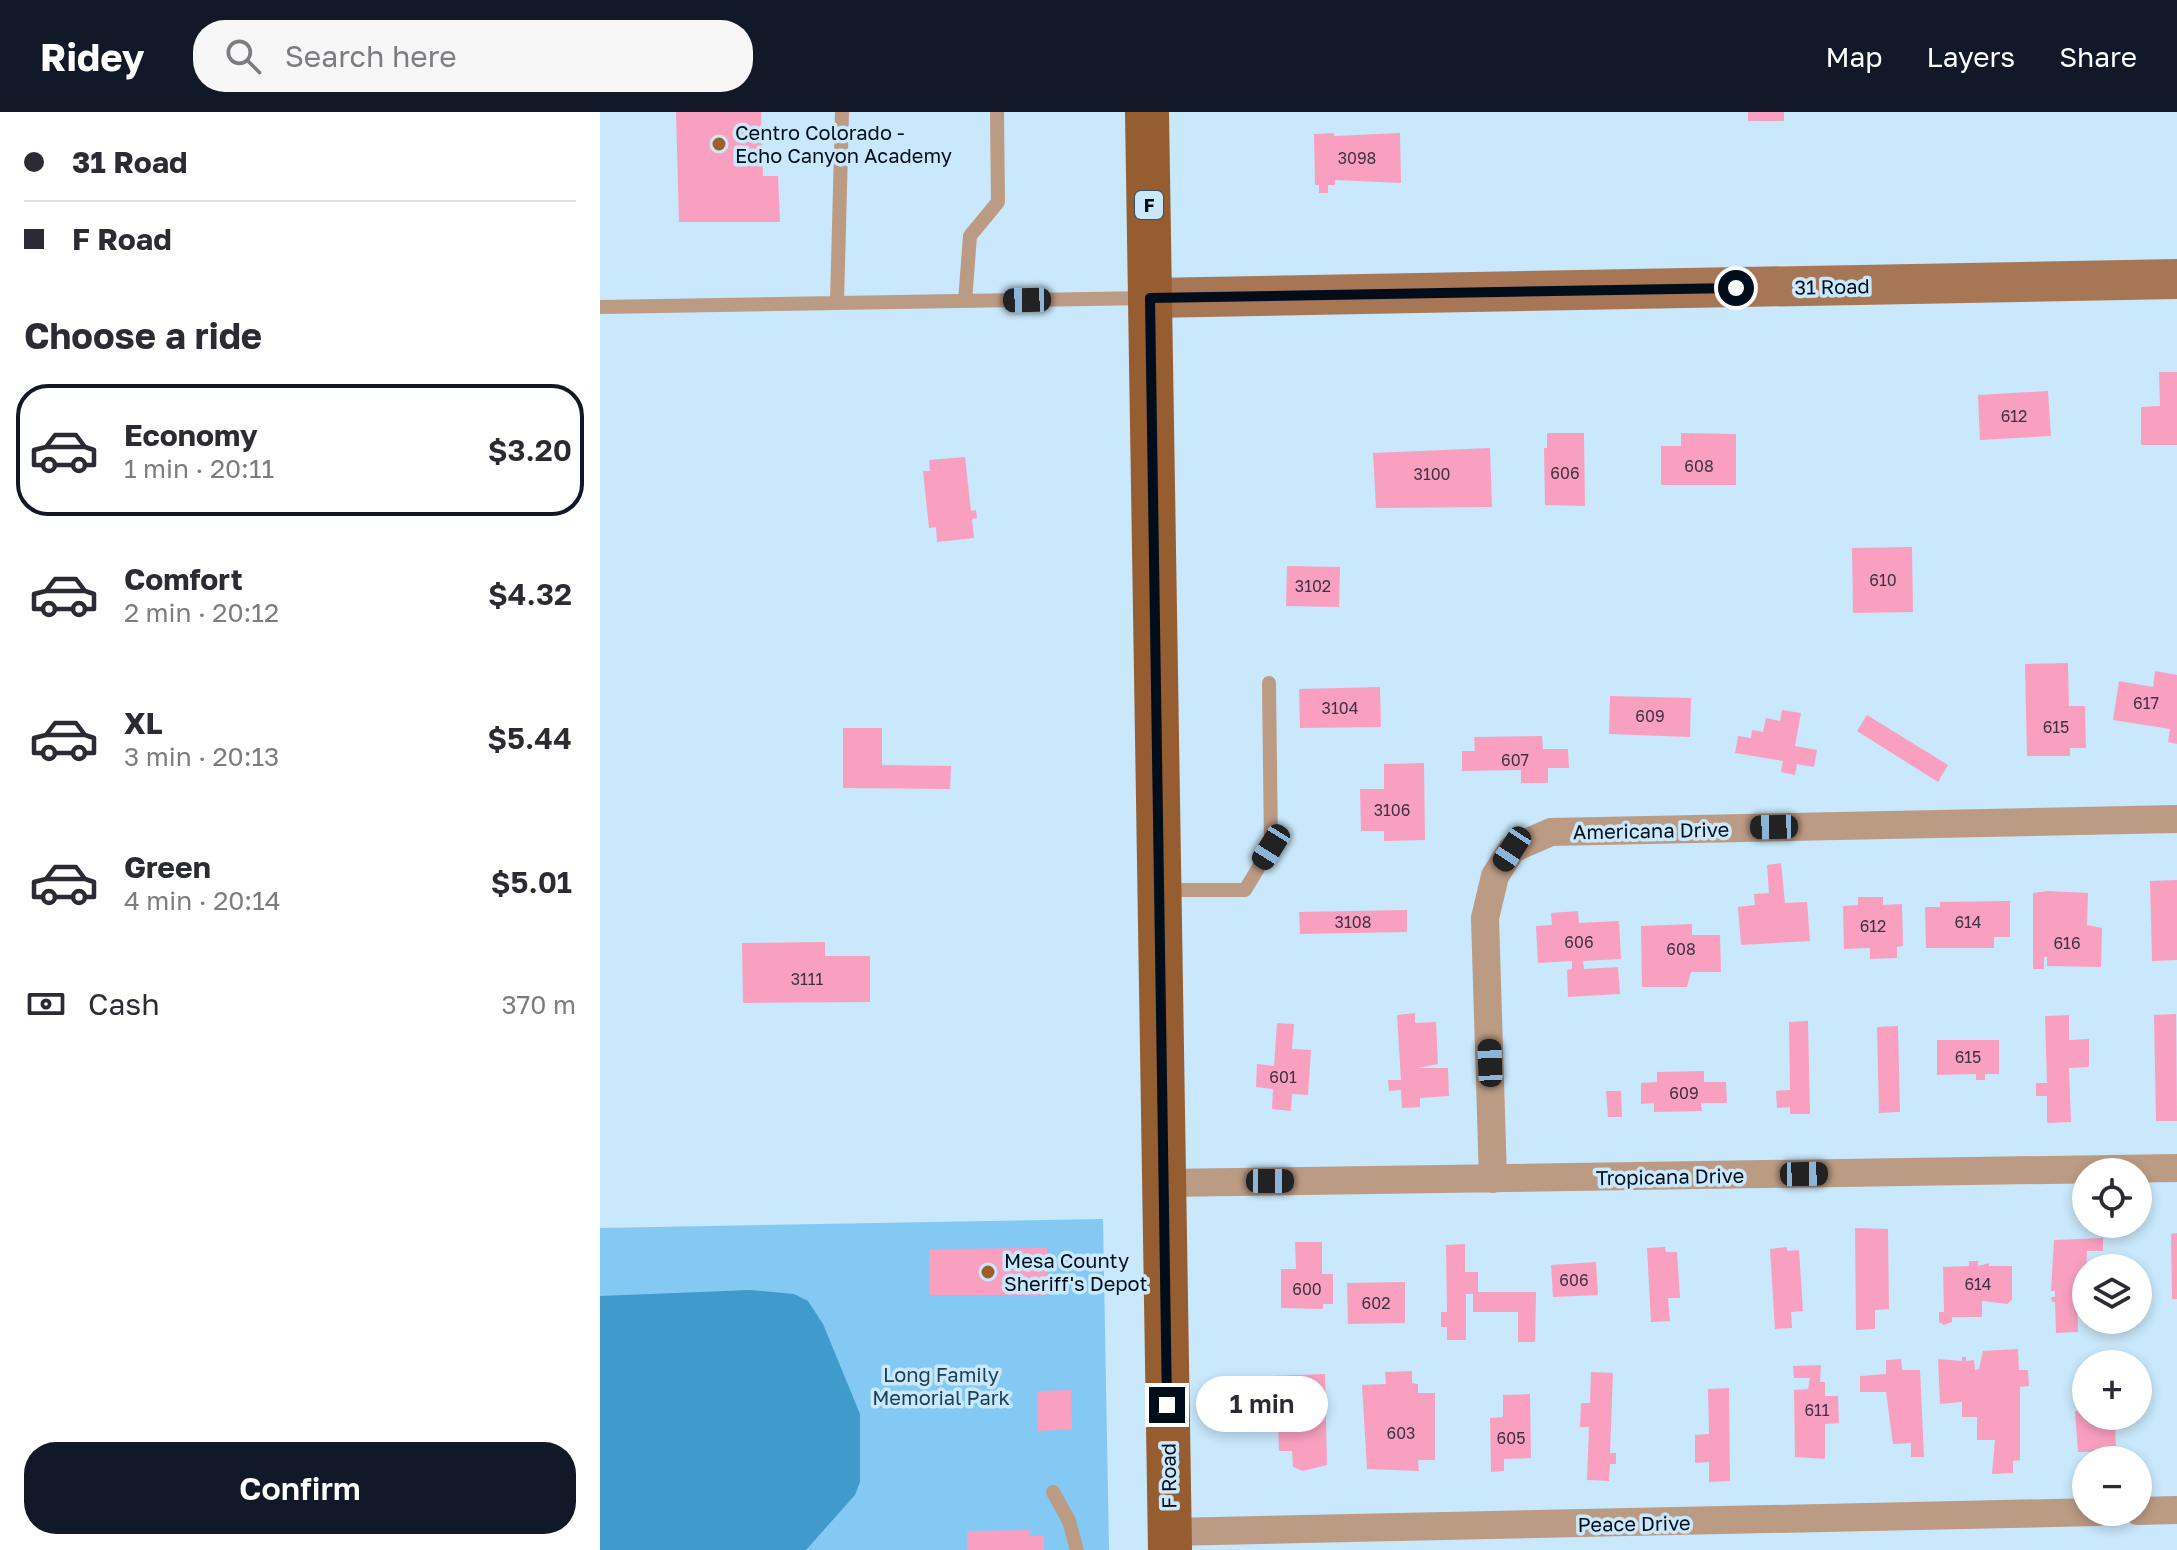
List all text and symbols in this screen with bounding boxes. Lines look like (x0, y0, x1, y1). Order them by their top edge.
search box (193, 20, 753, 92)
text: Ridey (40, 34, 145, 79)
icon: search (221, 34, 265, 78)
text: Search here (285, 38, 457, 74)
text: Map (1825, 40, 1883, 73)
text: Layers (1927, 40, 2015, 73)
text: Share (2059, 40, 2137, 73)
place label: Centro Colorado - Echo Canyon Academy (735, 120, 952, 167)
marker: Centro Colorado - Echo Canyon Academy (710, 135, 728, 153)
text: 31 Road (72, 144, 188, 180)
house number: 3098 (1338, 148, 1376, 168)
road number: F (1135, 191, 1163, 219)
text: F Road (72, 221, 172, 257)
route start (1718, 270, 1754, 306)
street label: 31 Road (1794, 273, 1870, 299)
car (1003, 288, 1051, 312)
text: Choose a ride (24, 314, 262, 357)
house number: 612 (2001, 406, 2027, 426)
icon: car (28, 414, 100, 486)
text: Economy (124, 417, 258, 453)
text: $3.20 (488, 432, 572, 468)
text: 1 min · 20:11 (124, 453, 274, 484)
house number: 608 (1684, 456, 1714, 476)
house number: 606 (1550, 463, 1580, 483)
house number: 3100 (1414, 464, 1450, 484)
icon: car (28, 558, 100, 630)
text: Comfort (124, 561, 243, 597)
house number: 610 (1869, 570, 1897, 590)
text: $4.32 (488, 576, 572, 612)
house number: 3102 (1295, 576, 1331, 596)
text: 2 min · 20:12 (124, 597, 279, 628)
house number: 617 (2133, 693, 2159, 713)
house number: 3104 (1322, 698, 1358, 718)
icon: car (28, 702, 100, 774)
text: XL (124, 705, 163, 741)
house number: 609 (1635, 706, 1665, 726)
house number: 615 (2043, 717, 2069, 737)
text: $5.44 (487, 720, 572, 756)
text: 3 min · 20:13 (124, 741, 279, 772)
house number: 607 (1501, 750, 1529, 770)
house number: 3106 (1374, 800, 1410, 820)
car (1750, 815, 1798, 839)
street label: Americana Drive (1573, 817, 1729, 843)
car (1248, 820, 1294, 874)
car (1489, 822, 1535, 876)
icon: car (28, 846, 100, 918)
text: Green (124, 849, 211, 885)
text: $5.01 (491, 864, 572, 900)
text: 4 min · 20:14 (124, 885, 281, 916)
house number: 3108 (1335, 912, 1371, 932)
house number: 614 (1954, 912, 1982, 932)
house number: 612 (1860, 916, 1886, 936)
house number: 606 (1564, 932, 1594, 952)
house number: 616 (2053, 933, 2081, 953)
house number: 608 (1666, 939, 1696, 959)
house number: 3111 (791, 969, 824, 989)
icon: cash (24, 982, 68, 1026)
text: Cash (88, 986, 160, 1022)
text: 370 m (501, 989, 576, 1020)
car (1477, 1039, 1503, 1087)
house number: 615 (1955, 1047, 1981, 1067)
house number: 601 (1269, 1067, 1297, 1087)
house number: 609 (1669, 1083, 1699, 1103)
map controls (2072, 1158, 2152, 1526)
button: locate (2072, 1158, 2152, 1238)
car (1780, 1162, 1828, 1186)
street label: Tropicana Drive (1596, 1163, 1744, 1189)
car (1246, 1169, 1294, 1193)
place label: Mesa County Sheriff's Depot (1004, 1248, 1148, 1295)
button: layers (2072, 1254, 2152, 1334)
marker: Mesa County Sheriff's Depot (979, 1263, 997, 1281)
house number: 606 (1559, 1270, 1589, 1290)
house number: 614 (1964, 1274, 1992, 1294)
house number: 600 (1292, 1279, 1322, 1299)
house number: 602 (1362, 1293, 1390, 1313)
button: + (2072, 1350, 2152, 1430)
park label: Long Family Memorial Park (872, 1362, 1010, 1409)
callout: 1 min (1195, 1377, 1327, 1433)
route end (1149, 1387, 1185, 1423)
text: 1 min (1229, 1388, 1295, 1419)
house number: 611 (1804, 1400, 1830, 1420)
house number: 603 (1387, 1423, 1415, 1443)
house number: 605 (1497, 1428, 1525, 1448)
button: Confirm (24, 1442, 576, 1534)
street label: F Road (1155, 1443, 1181, 1509)
button: − (2072, 1446, 2152, 1526)
street label: Peace Drive (1577, 1510, 1691, 1536)

